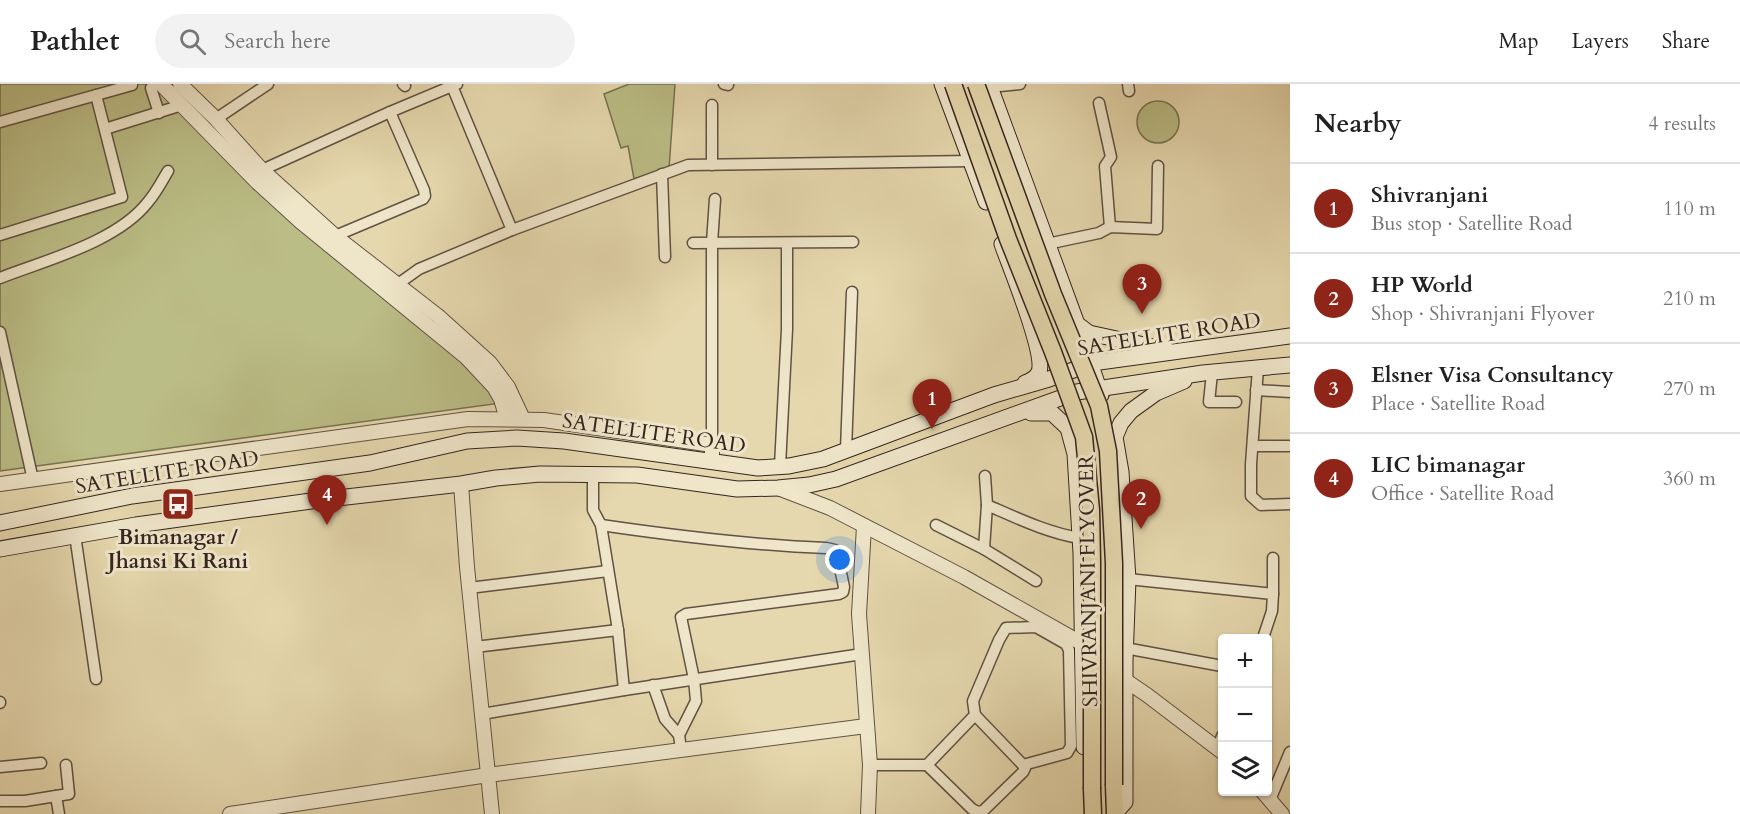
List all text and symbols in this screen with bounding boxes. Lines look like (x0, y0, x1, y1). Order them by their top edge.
search box (155, 14, 575, 68)
text: Pathlet (30, 22, 119, 60)
icon: search (176, 25, 209, 58)
text: Search here (224, 26, 331, 56)
text: Map (1499, 27, 1539, 56)
text: Layers (1572, 27, 1629, 56)
text: Share (1662, 27, 1710, 56)
text: Nearby (1314, 106, 1402, 141)
text: 4 results (1648, 110, 1716, 137)
text: Shivranjani (1371, 180, 1488, 210)
text: 1 (1328, 195, 1339, 222)
text: 110 m (1663, 195, 1716, 222)
text: Bus stop · Satellite Road (1371, 210, 1573, 237)
pin: 3 (1122, 264, 1162, 314)
text: HP World (1371, 270, 1473, 300)
text: 2 (1328, 285, 1339, 312)
text: 210 m (1663, 285, 1716, 312)
text: Shop · Shivranjani Flyover (1371, 300, 1594, 327)
street label: SATELLITE ROAD (1075, 306, 1263, 363)
text: Elsner Visa Consultancy (1371, 360, 1614, 390)
text: 3 (1328, 375, 1339, 402)
text: 270 m (1663, 375, 1716, 402)
pin: 1 (912, 380, 952, 429)
text: Place · Satellite Road (1371, 390, 1545, 417)
street label: SATELLITE ROAD (560, 406, 748, 461)
street label: SATELLITE ROAD (73, 444, 261, 501)
text: LIC bimanagar (1371, 450, 1525, 480)
street label: SHIVRANJANI FLYOVER (1072, 454, 1105, 707)
text: 4 (1328, 465, 1339, 492)
text: 360 m (1663, 465, 1716, 492)
pin: 4 (308, 476, 346, 525)
pin: 2 (1122, 480, 1160, 529)
text: Office · Satellite Road (1371, 480, 1554, 507)
bus stop icon: Bimanagar / Jhansi Ki Rani (160, 486, 196, 522)
place label: Bimanagar / Jhansi Ki Rani (105, 523, 249, 576)
your location (825, 545, 854, 574)
map controls (1218, 634, 1272, 796)
button: + (1218, 634, 1272, 688)
button: − (1218, 688, 1272, 742)
button: layers (1218, 742, 1272, 796)

